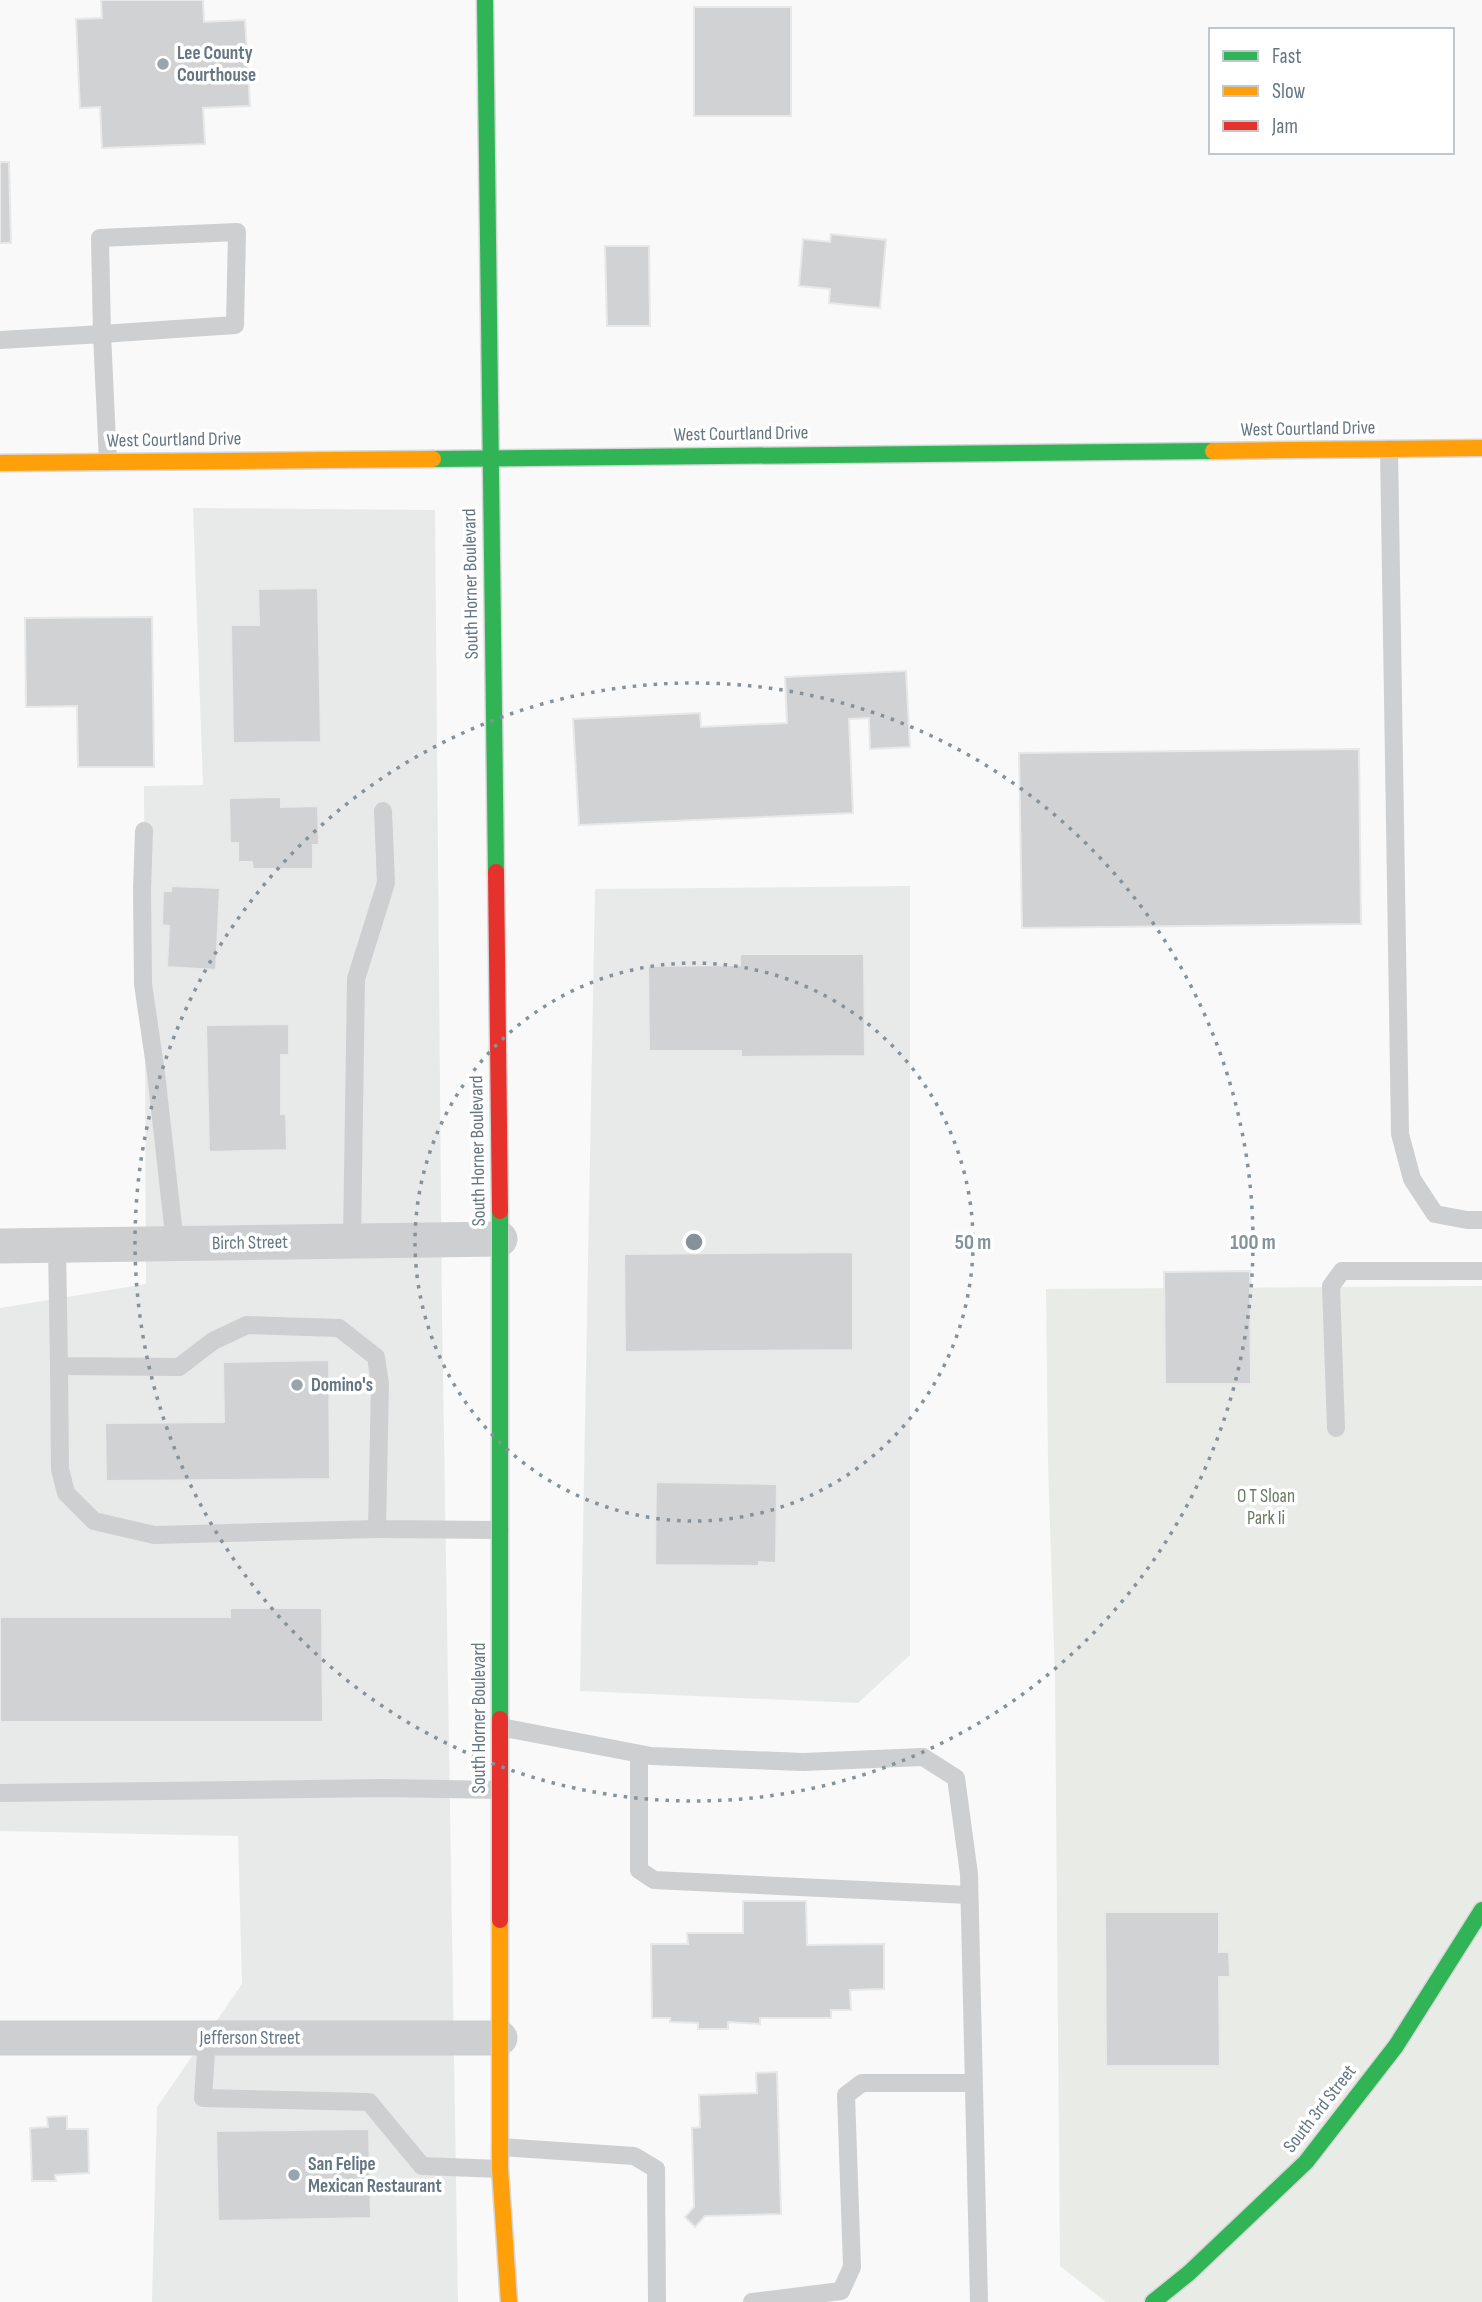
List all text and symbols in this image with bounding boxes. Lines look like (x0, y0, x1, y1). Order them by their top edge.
legend (1209, 28, 1454, 154)
place label: Lee County Courthouse (177, 42, 256, 87)
text: Fast (1272, 44, 1302, 69)
marker: Lee County Courthouse (155, 56, 171, 72)
text: Slow (1272, 79, 1306, 104)
text: Jam (1271, 114, 1298, 139)
street label: West Courtland Drive (1240, 416, 1376, 442)
street label: West Courtland Drive (673, 421, 809, 447)
street label: West Courtland Drive (106, 427, 242, 453)
street label: South Horner Boulevard (458, 508, 484, 660)
street label: South Horner Boulevard (465, 1075, 491, 1227)
centre of rings (682, 1230, 706, 1254)
text: 50 m (955, 1230, 991, 1255)
text: 100 m (1230, 1230, 1276, 1255)
street label: Birch Street (212, 1231, 288, 1255)
place label: Domino's (311, 1374, 373, 1397)
marker: Domino's (289, 1377, 305, 1393)
park label: O T Sloan Park Ii (1237, 1485, 1295, 1530)
street label: South Horner Boulevard (468, 1643, 491, 1793)
street label: Jefferson Street (199, 2027, 301, 2050)
street label: South 3rd Street (1279, 2060, 1362, 2157)
place label: San Felipe Mexican Restaurant (308, 2153, 442, 2198)
marker: San Felipe Mexican Restaurant (286, 2167, 302, 2183)

